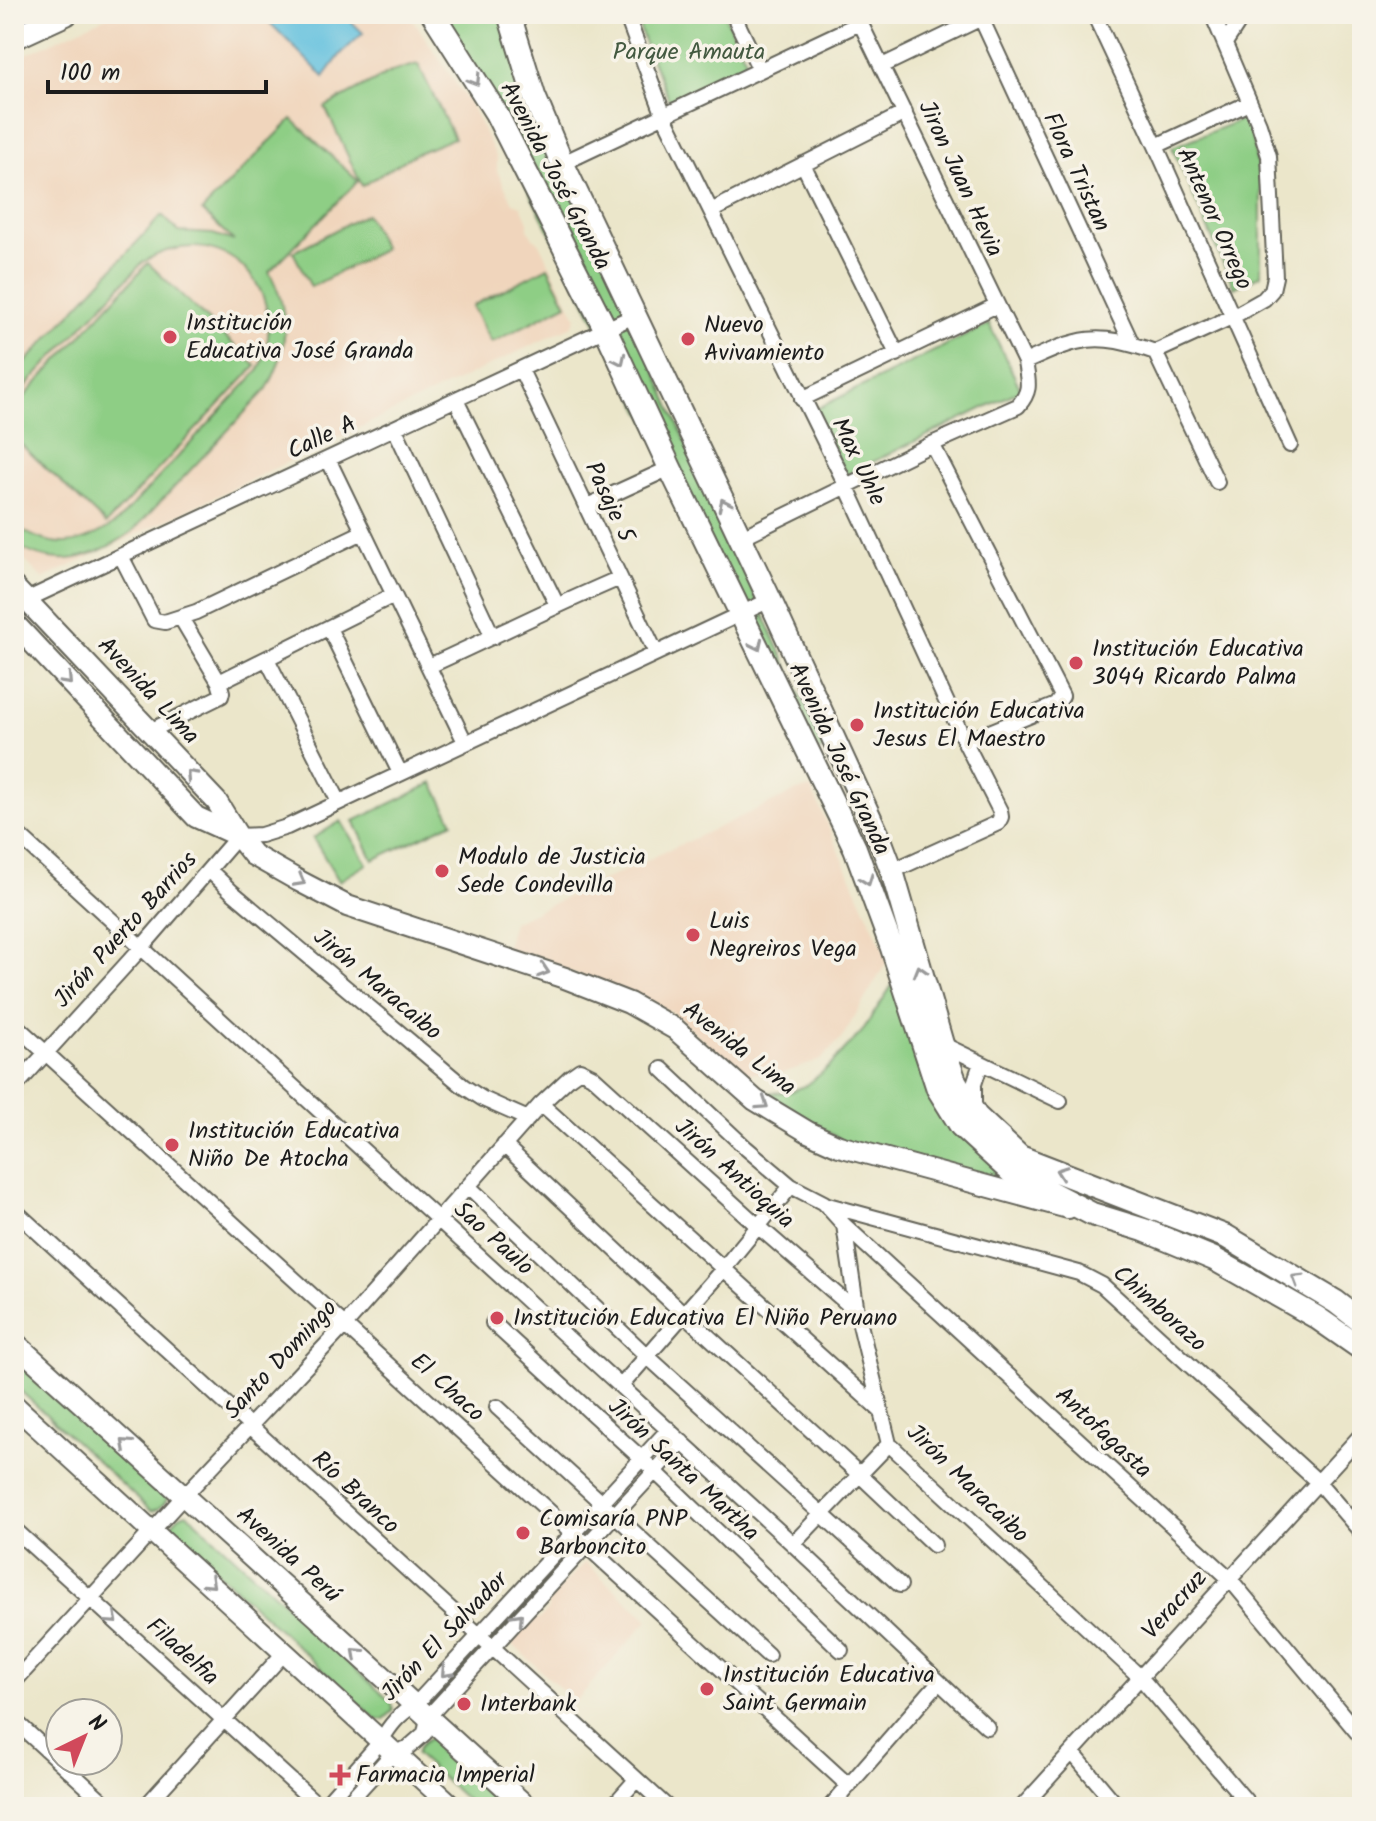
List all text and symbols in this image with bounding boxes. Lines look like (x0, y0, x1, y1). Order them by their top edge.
park label: Parque Amauta (613, 33, 765, 72)
scale bar (48, 44, 266, 94)
text: 100 m (60, 54, 120, 93)
one-way arrow (465, 71, 480, 86)
street label: Avenida José Granda (489, 74, 621, 278)
street label: Jiron Juan Hevia (907, 94, 1013, 264)
street label: Flora Tristan (1031, 106, 1121, 238)
street label: Antenor Orrego (1165, 141, 1263, 297)
place label: Institución Educativa José Granda (186, 304, 414, 371)
place label: Nuevo Avivamiento (704, 306, 825, 373)
marker: Institución Educativa José Granda (161, 328, 179, 346)
marker: Nuevo Avivamiento (679, 330, 697, 348)
one-way arrow (610, 352, 626, 367)
street label: Calle A (281, 405, 363, 471)
street label: Max Uhle (820, 411, 896, 513)
street label: Pasaje 5 (573, 455, 646, 551)
one-way arrow (718, 498, 734, 512)
street label: Avenida Lima (87, 628, 209, 754)
place label: Institución Educativa 3044 Ricardo Palma (1092, 630, 1304, 697)
one-way arrow (747, 637, 763, 652)
marker: Institución Educativa 3044 Ricardo Palma (1067, 654, 1085, 672)
street label: Avenida José Granda (777, 656, 901, 862)
one-way arrow (58, 671, 73, 685)
place label: Institución Educativa Jesus El Maestro (873, 692, 1085, 759)
marker: Institución Educativa Jesus El Maestro (848, 716, 866, 734)
one-way arrow (186, 769, 200, 784)
place label: Modulo de Justicia Sede Condevilla (458, 838, 646, 905)
street label: Jirón Puerto Barrios (44, 842, 208, 1018)
marker: Modulo de Justicia Sede Condevilla (433, 862, 451, 880)
one-way arrow (292, 872, 307, 887)
one-way arrow (857, 872, 874, 886)
place label: Luis Negreiros Vega (709, 902, 857, 969)
street label: Jirón Maracaibo (304, 919, 450, 1051)
marker: Luis Negreiros Vega (684, 926, 702, 944)
one-way arrow (536, 962, 550, 978)
one-way arrow (913, 964, 929, 978)
street label: Avenida Lima (673, 992, 805, 1106)
one-way arrow (754, 1095, 769, 1110)
street label: Jirón Antioquia (665, 1109, 803, 1239)
place label: Institución Educativa Niño De Atocha (188, 1112, 400, 1179)
marker: Institución Educativa Niño De Atocha (163, 1136, 181, 1154)
one-way arrow (1055, 1165, 1069, 1182)
street label: Sao Paulo (444, 1192, 542, 1286)
street label: Chimborazo (1103, 1256, 1215, 1362)
one-way arrow (1291, 1273, 1306, 1289)
street label: Santo Domingo (215, 1291, 347, 1429)
place label: Institución Educativa El Niño Peruano (513, 1299, 898, 1338)
marker: Institución Educativa El Niño Peruano (488, 1309, 506, 1327)
street label: El Chaco (401, 1344, 493, 1433)
street label: Antofagasta (1045, 1377, 1161, 1489)
street label: Jirón Santa Martha (598, 1389, 768, 1551)
street label: Jirón Maracaibo (896, 1415, 1038, 1553)
one-way arrow (121, 1439, 136, 1453)
street label: Río Branco (302, 1442, 408, 1545)
street label: Avenida Perú (227, 1497, 350, 1613)
place label: Comisaría PNP Barboncito (539, 1500, 688, 1567)
marker: Comisaría PNP Barboncito (514, 1524, 532, 1542)
street label: Jirón El Salvador (372, 1561, 519, 1712)
street label: Veracruz (1133, 1561, 1217, 1649)
one-way arrow (201, 1573, 215, 1588)
street label: Filadelfia (136, 1608, 228, 1696)
one-way arrow (104, 1609, 118, 1624)
one-way arrow (508, 1612, 522, 1627)
one-way arrow (352, 1648, 367, 1663)
place label: Institución Educativa Saint Germain (723, 1656, 935, 1723)
one-way arrow (441, 1663, 455, 1678)
marker: Institución Educativa Saint Germain (698, 1680, 716, 1698)
place label: Interbank (480, 1685, 577, 1724)
marker: Interbank (455, 1695, 473, 1713)
north arrow (44, 1697, 124, 1777)
text: N (79, 1707, 113, 1742)
place label: Farmacia Imperial (356, 1756, 535, 1795)
marker: Farmacia Imperial (331, 1766, 349, 1784)

